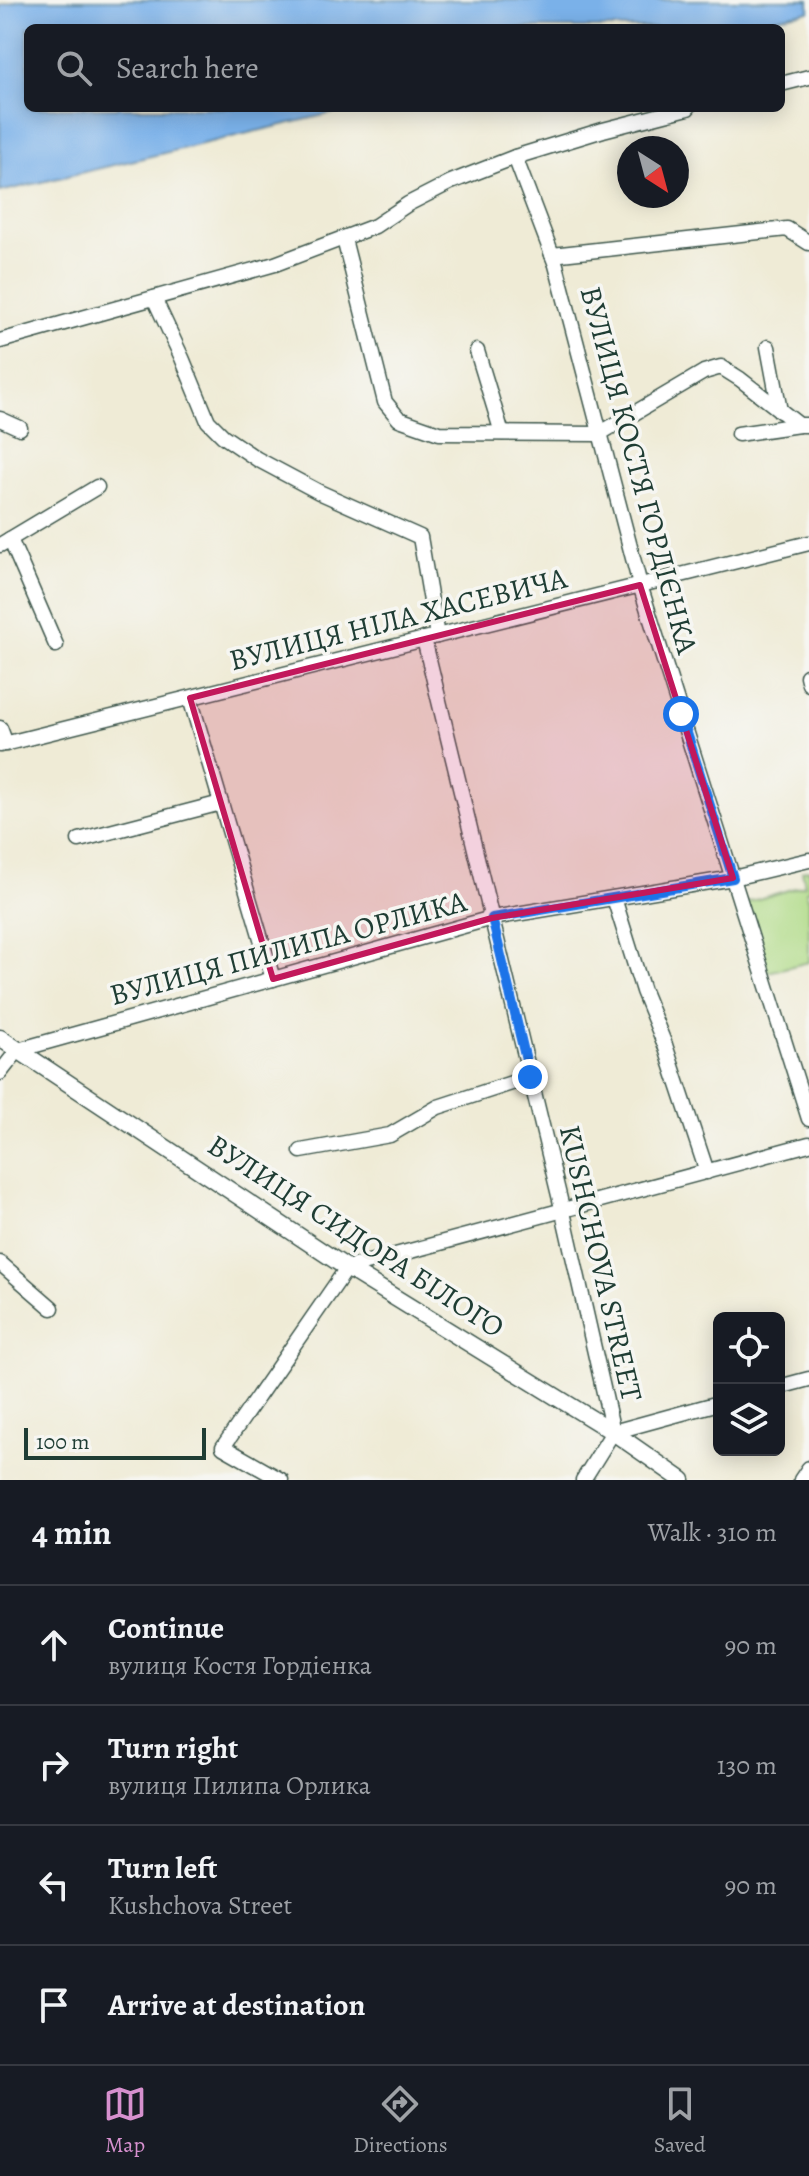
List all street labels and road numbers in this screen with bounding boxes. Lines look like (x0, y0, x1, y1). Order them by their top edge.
street label: ВУЛИЦЯ КОСТЯ ГОРДІЄНКА (571, 282, 708, 659)
street label: ВУЛИЦЯ НІЛА ХАСЕВИЧА (225, 558, 571, 680)
street label: ВУЛИЦЯ ПИЛИПА ОРЛИКА (105, 881, 471, 1015)
street label: KUSHCHOVA STREET (550, 1121, 652, 1405)
street label: ВУЛИЦЯ СИДОРА БІЛОГО (200, 1125, 512, 1347)

